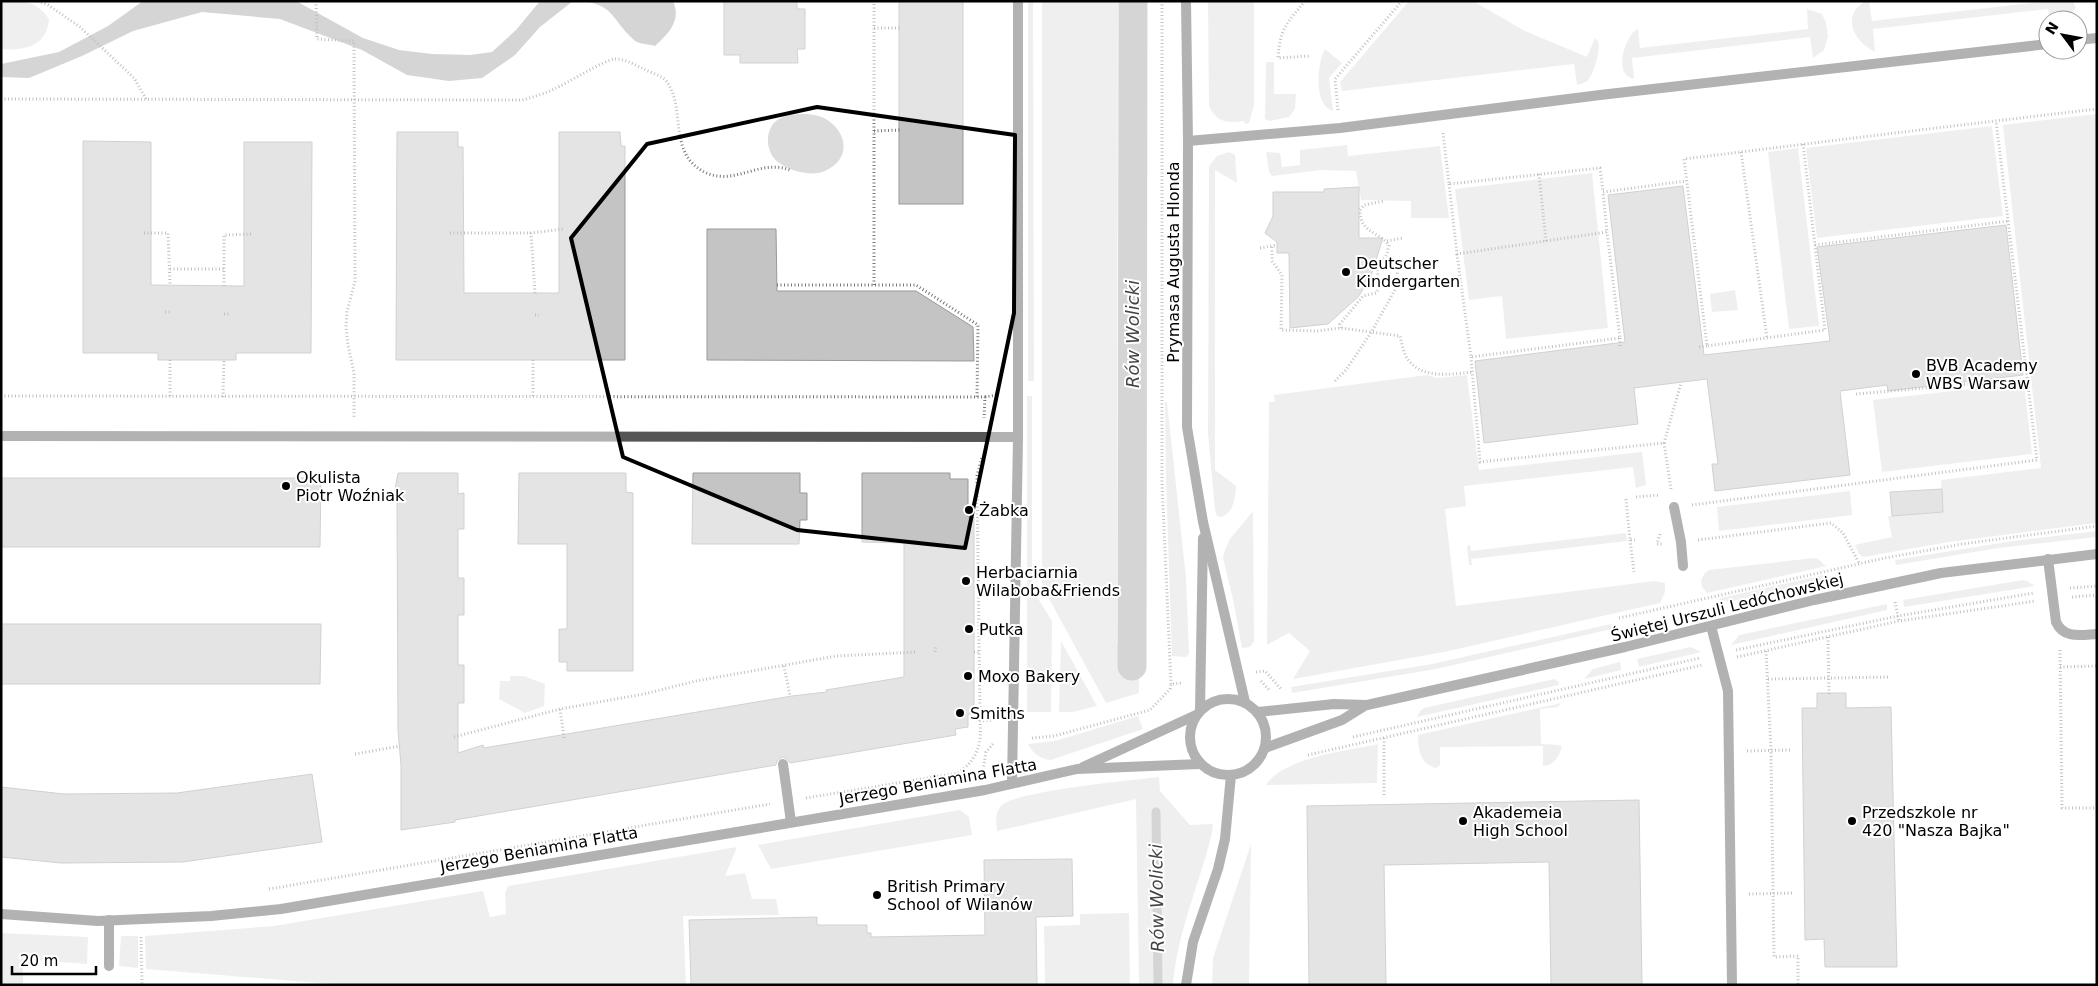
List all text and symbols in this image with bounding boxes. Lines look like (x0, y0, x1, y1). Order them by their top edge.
north arrow (2038, 10, 2088, 60)
text: N (2042, 19, 2062, 37)
street label: Prymasa Augusta Hlonda (1164, 161, 1183, 363)
place label: Deutscher Kindergarten (1356, 254, 1460, 291)
marker: Deutscher Kindergarten (1340, 266, 1352, 278)
water label: Rów Wolicki (1122, 280, 1143, 388)
place label: BVB Academy WBS Warsaw (1926, 356, 2038, 393)
marker: BVB Academy WBS Warsaw (1910, 368, 1922, 380)
place label: Okulista Piotr Woźniak (296, 468, 405, 505)
marker: Okulista Piotr Woźniak (280, 480, 292, 492)
place label: Żabka (979, 501, 1029, 520)
marker: Żabka (963, 504, 975, 516)
place label: Herbaciarnia Wilaboba&Friends (976, 563, 1120, 600)
street label: Świętej Urszuli Ledóchowskiej (1609, 569, 1845, 646)
marker: Herbaciarnia Wilaboba&Friends (960, 575, 972, 587)
place label: Putka (979, 620, 1024, 639)
marker: Putka (963, 623, 975, 635)
place label: Moxo Bakery (978, 667, 1080, 686)
marker: Moxo Bakery (962, 670, 974, 682)
place label: Smiths (970, 704, 1025, 723)
marker: Smiths (954, 707, 966, 719)
street label: Jerzego Beniamina Flatta (837, 755, 1038, 808)
place label: Akademeia High School (1473, 803, 1568, 840)
place label: Przedszkole nr 420 "Nasza Bajka" (1862, 803, 2010, 840)
marker: Akademeia High School (1457, 815, 1469, 827)
marker: Przedszkole nr 420 "Nasza Bajka" (1846, 815, 1858, 827)
street label: Jerzego Beniamina Flatta (438, 823, 639, 876)
water label: Rów Wolicki (1145, 844, 1168, 952)
place label: British Primary School of Wilanów (887, 877, 1033, 914)
marker: British Primary School of Wilanów (871, 889, 883, 901)
scale bar (12, 944, 96, 976)
text: 20 m (20, 952, 58, 970)

